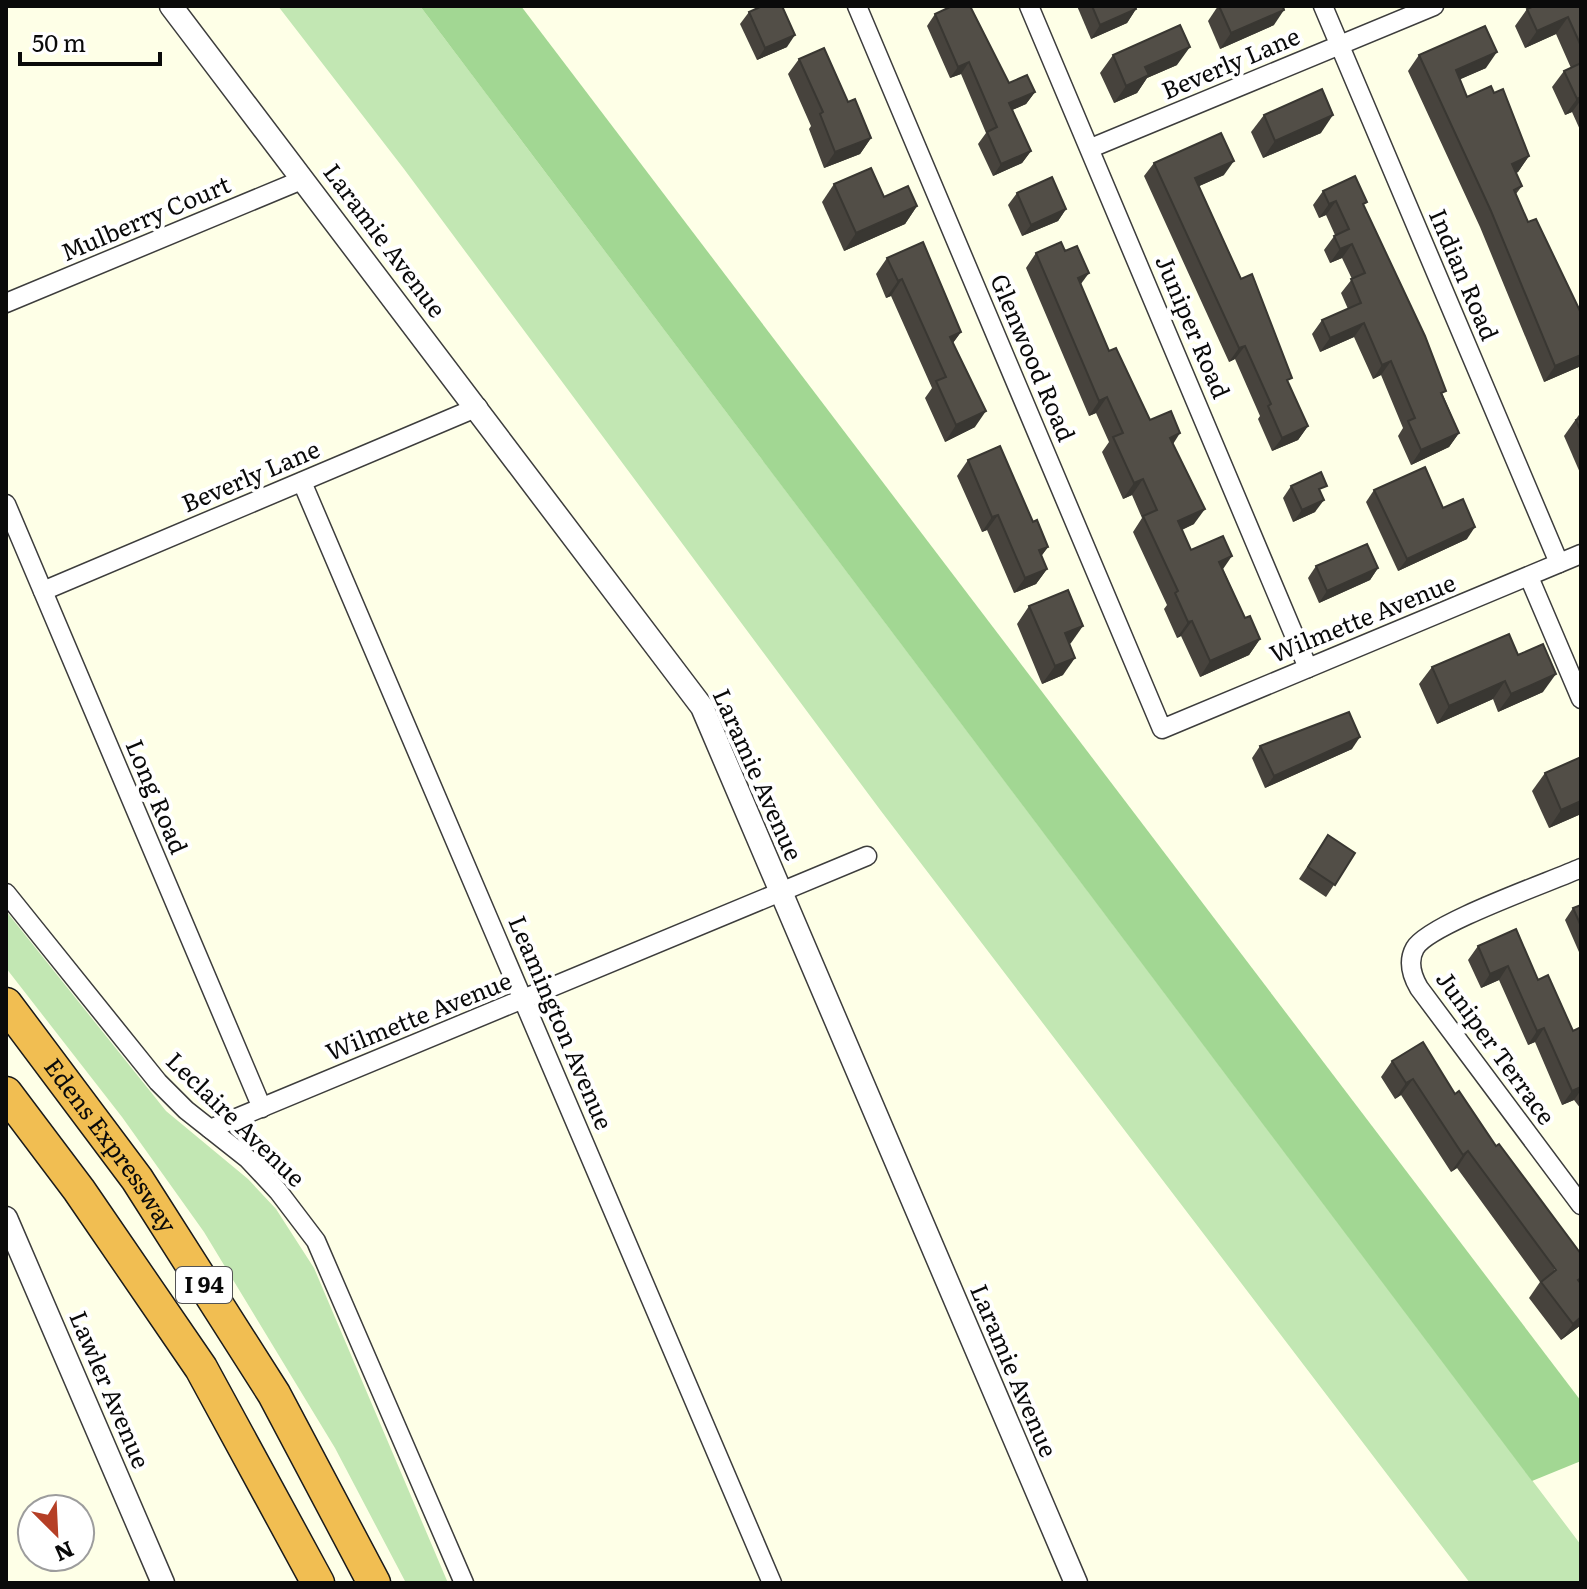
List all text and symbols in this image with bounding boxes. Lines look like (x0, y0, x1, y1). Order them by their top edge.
scale bar (20, 16, 160, 66)
street label: Beverly Lane (1156, 17, 1304, 106)
text: 50 m (32, 24, 86, 59)
street label: Laramie Avenue (316, 155, 456, 324)
street label: Mulberry Court (55, 165, 236, 268)
street label: Indian Road (1422, 203, 1509, 346)
street label: Juniper Road (1148, 249, 1240, 404)
street label: Glenwood Road (983, 268, 1086, 447)
street label: Beverly Lane (176, 430, 324, 519)
street label: Wilmette Avenue (1264, 563, 1460, 670)
street label: Laramie Avenue (706, 682, 813, 866)
street label: Long Road (118, 733, 198, 859)
street label: Leamington Avenue (501, 910, 623, 1134)
street label: Wilmette Avenue (320, 961, 516, 1068)
street label: Juniper Terrace (1429, 962, 1565, 1131)
street label: Leclaire Avenue (159, 1043, 314, 1194)
street label: Edens Expressway (37, 1050, 187, 1239)
road number: I 94 (176, 1267, 232, 1303)
street label: Laramie Avenue (963, 1278, 1068, 1462)
street label: Lawler Avenue (62, 1305, 160, 1473)
north arrow (16, 1493, 96, 1573)
text: N (50, 1534, 80, 1571)

